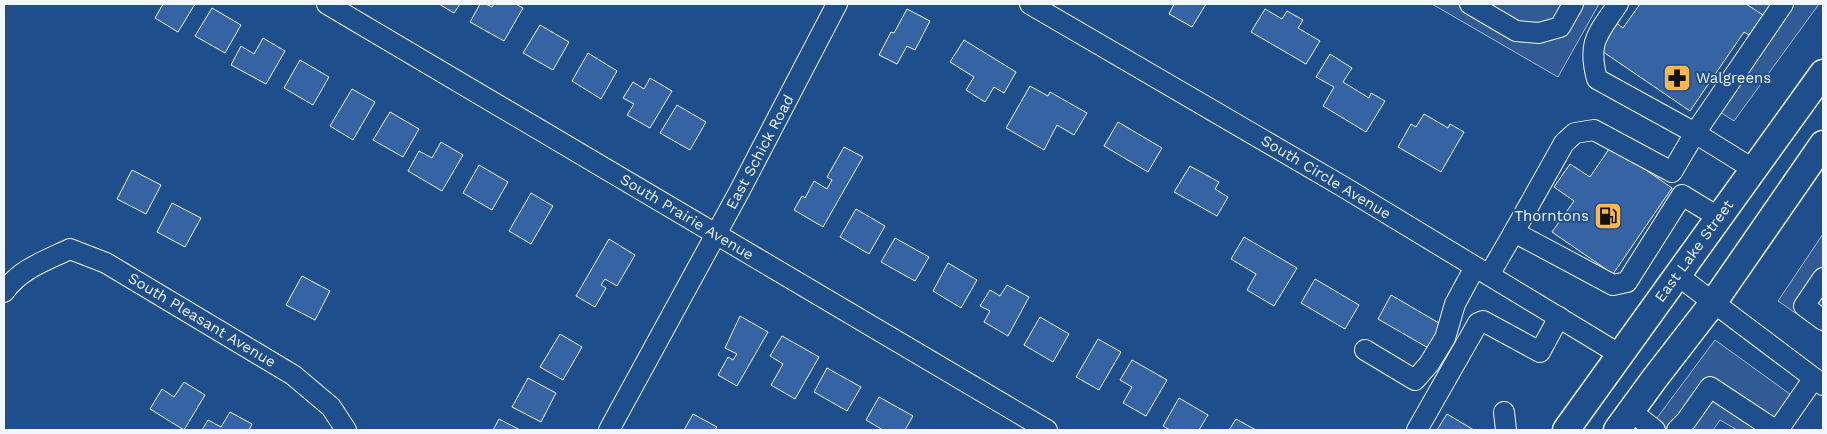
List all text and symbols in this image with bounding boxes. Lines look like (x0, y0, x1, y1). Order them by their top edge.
pharmacy icon: Walgreens (1662, 63, 1692, 93)
place label: Walgreens (1696, 69, 1771, 87)
street label: East Schick Road (722, 92, 798, 212)
street label: South Circle Avenue (1258, 131, 1394, 223)
street label: South Prairie Avenue (617, 170, 757, 264)
street label: East Lake Street (1651, 196, 1738, 306)
fuel station icon: Thorntons (1593, 201, 1623, 231)
place label: Thorntons (1514, 207, 1589, 225)
street label: South Pleasant Avenue (125, 269, 279, 371)

